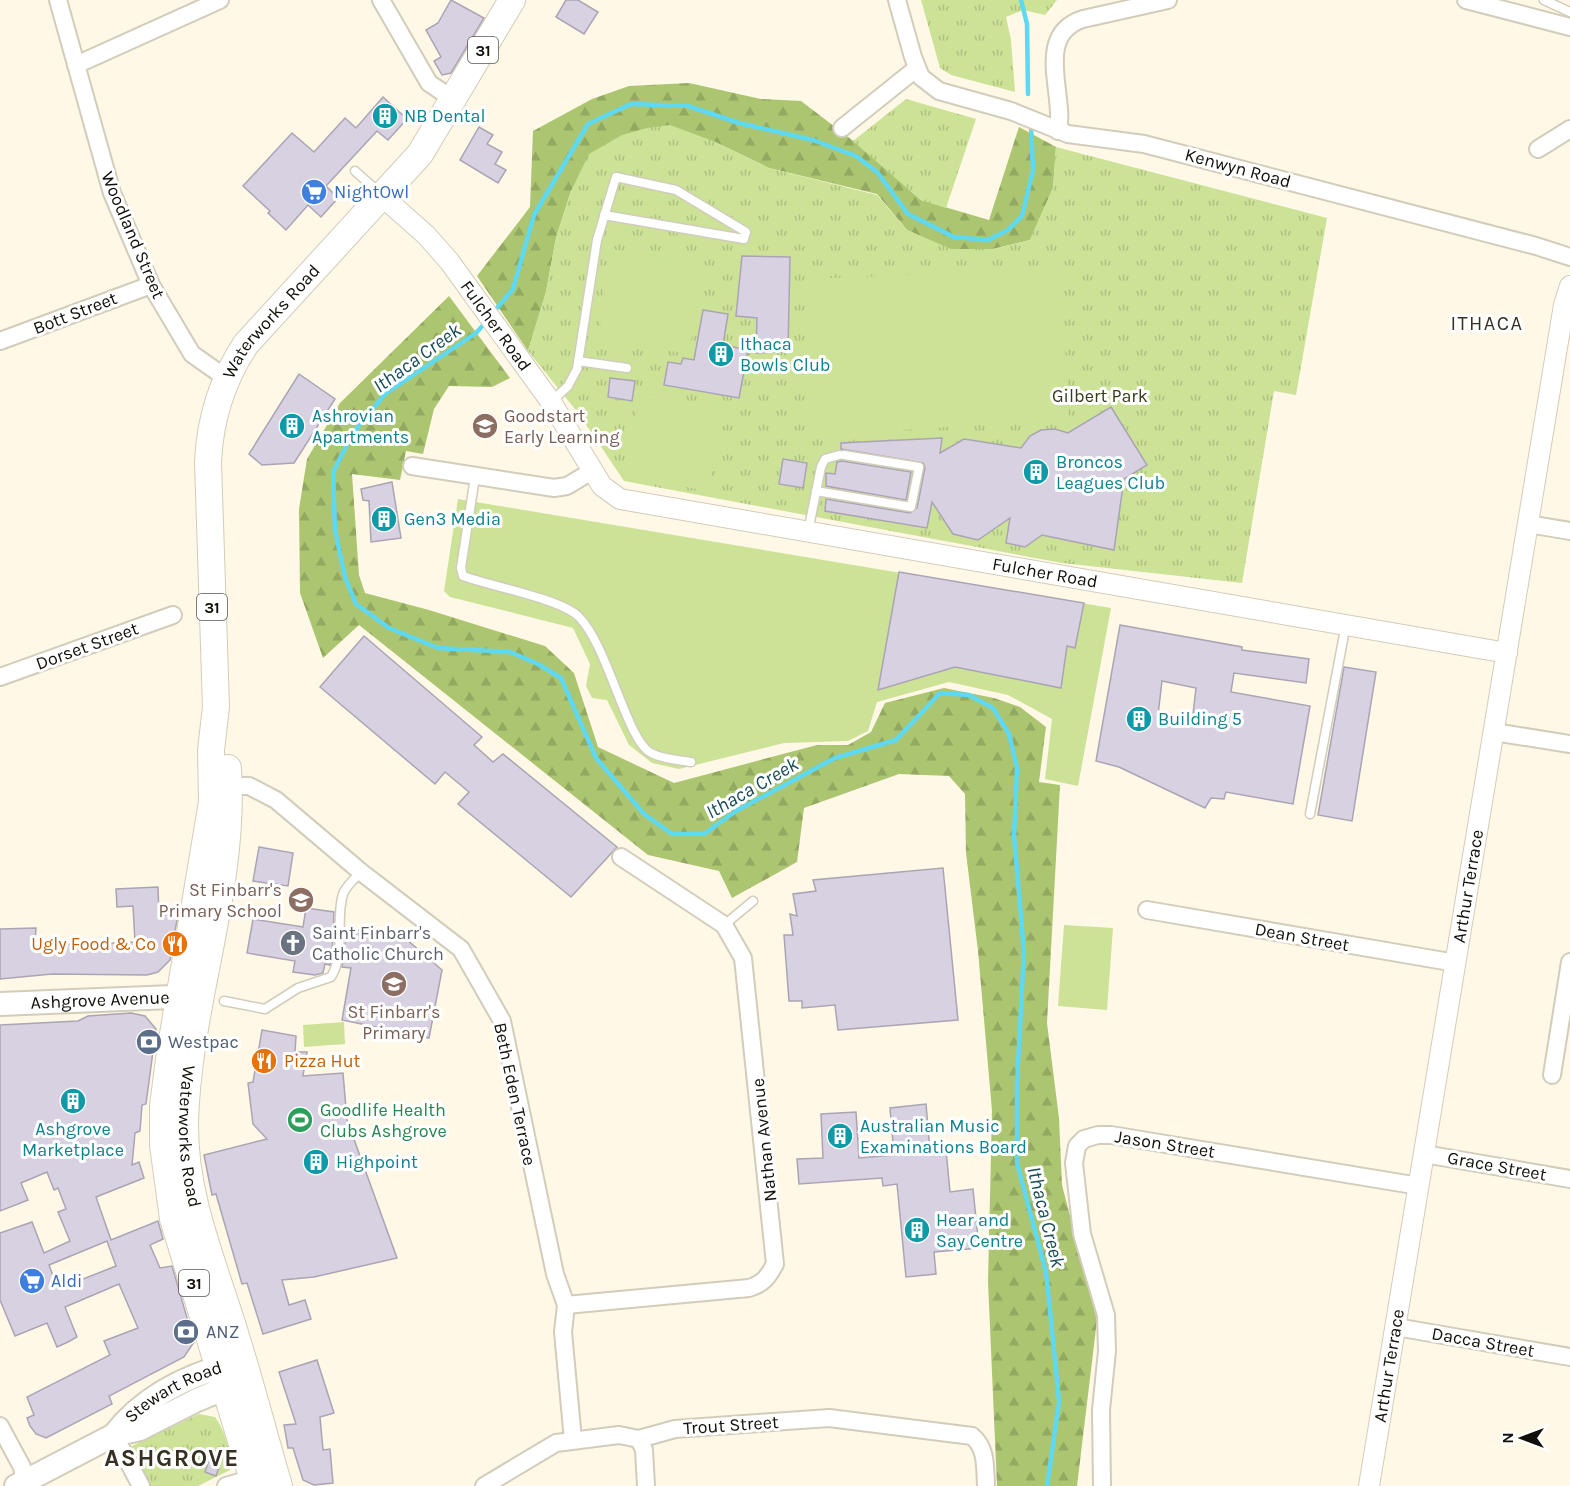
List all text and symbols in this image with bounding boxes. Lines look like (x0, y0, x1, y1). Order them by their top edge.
road number: 31 (468, 37, 498, 63)
building icon: NB Dental (370, 101, 400, 131)
place label: NB Dental (404, 105, 485, 127)
street label: Kenwyn Road (1182, 143, 1294, 193)
street label: Woodland Street (96, 168, 170, 302)
supermarket icon: NightOwl (299, 177, 329, 207)
place label: NightOwl (334, 181, 409, 203)
street label: Waterworks Road (217, 260, 325, 382)
street label: Fulcher Road (456, 276, 536, 375)
street label: Bott Street (30, 287, 120, 339)
district label: ITHACA (1450, 312, 1524, 335)
water label: Ithaca Creek (369, 318, 466, 398)
place label: Ithaca Bowls Club (740, 333, 830, 376)
building icon: Ithaca Bowls Club (706, 339, 736, 369)
park label: Gilbert Park (1052, 385, 1148, 407)
place label: Ashrovian Apartments (312, 405, 409, 448)
place label: Goodstart Early Learning (504, 405, 620, 448)
building icon: Ashrovian Apartments (277, 411, 307, 441)
school or university icon: Goodstart Early Learning (470, 411, 500, 441)
place label: Broncos Leagues Club (1056, 451, 1165, 494)
building icon: Broncos Leagues Club (1021, 457, 1051, 487)
building icon: Gen3 Media (369, 504, 399, 534)
place label: Gen3 Media (404, 508, 501, 530)
street label: Fulcher Road (991, 553, 1099, 593)
road number: 31 (197, 594, 227, 620)
street label: Dorset Street (33, 617, 141, 675)
building icon: Building 5 (1124, 704, 1154, 734)
place label: Building 5 (1158, 708, 1242, 730)
water label: Ithaca Creek (702, 752, 803, 824)
street label: Arthur Terrace (1448, 828, 1488, 944)
place label: St Finbarr's Primary School (159, 879, 282, 922)
school or university icon: St Finbarr's Primary School (286, 885, 316, 915)
street label: Dean Street (1253, 918, 1351, 956)
place label: Saint Finbarr's Catholic Church (312, 922, 444, 965)
church icon: Saint Finbarr's Catholic Church (278, 928, 308, 958)
restaurant icon: Ugly Food & Co (160, 929, 190, 959)
place label: Ugly Food & Co (31, 933, 156, 955)
school or university icon: St Finbarr's Primary (379, 969, 409, 999)
street label: Ashgrove Avenue (30, 986, 170, 1014)
place label: St Finbarr's Primary (347, 1001, 441, 1044)
street label: Beth Eden Terrace (489, 1020, 541, 1168)
bank icon: Westpac (134, 1027, 164, 1057)
place label: Westpac (168, 1031, 239, 1053)
restaurant icon: Pizza Hut (249, 1046, 279, 1076)
place label: Pizza Hut (284, 1050, 361, 1072)
street label: Waterworks Road (174, 1064, 206, 1210)
street label: Nathan Avenue (747, 1077, 781, 1203)
building icon: Ashgrove Marketplace (58, 1086, 88, 1116)
place label: Goodlife Health Clubs Ashgrove (320, 1099, 447, 1142)
sports icon: Goodlife Health Clubs Ashgrove (285, 1105, 315, 1135)
place label: Australian Music Examinations Board (860, 1115, 1027, 1158)
place label: Ashgrove Marketplace (22, 1118, 124, 1161)
building icon: Australian Music Examinations Board (825, 1121, 855, 1151)
street label: Jason Street (1113, 1125, 1217, 1163)
street label: Grace Street (1446, 1146, 1548, 1186)
building icon: Highpoint (301, 1147, 331, 1177)
place label: Highpoint (336, 1151, 418, 1173)
water label: Ithaca Creek (1022, 1164, 1070, 1271)
place label: Hear and Say Centre (936, 1209, 1023, 1252)
building icon: Hear and Say Centre (902, 1215, 932, 1245)
supermarket icon: Aldi (17, 1266, 47, 1296)
place label: Aldi (51, 1270, 82, 1292)
road number: 31 (179, 1270, 209, 1296)
street label: Arthur Terrace (1369, 1307, 1409, 1424)
bank icon: ANZ (171, 1317, 201, 1347)
place label: ANZ (206, 1321, 239, 1343)
street label: Dacca Street (1430, 1322, 1536, 1362)
street label: Stewart Road (120, 1356, 225, 1427)
north arrow (1492, 1408, 1552, 1468)
street label: Trout Street (683, 1411, 780, 1439)
text: N (1498, 1432, 1517, 1444)
district label: ASHGROVE (104, 1444, 240, 1472)

